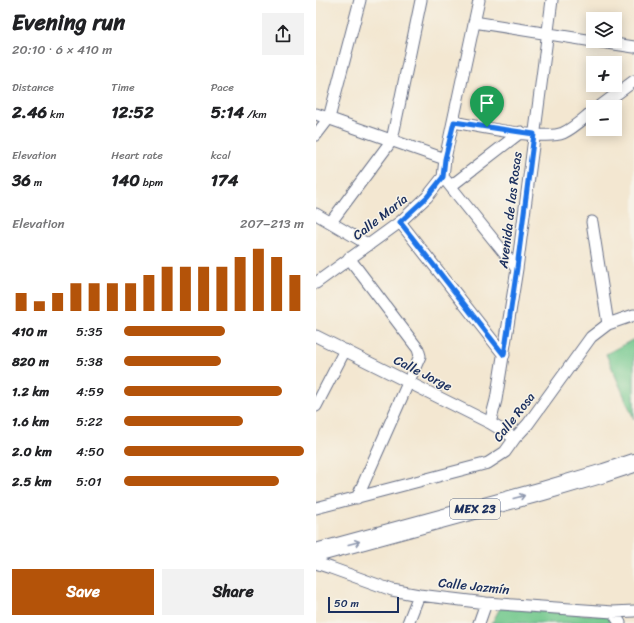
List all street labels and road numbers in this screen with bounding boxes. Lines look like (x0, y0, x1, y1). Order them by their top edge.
street label: Avenida de las Rosas (491, 150, 529, 271)
street label: Calle María (347, 188, 413, 246)
street label: Calle Jorge (390, 348, 457, 398)
street label: Calle Rosa (487, 387, 541, 447)
road number: MEX 23 (450, 499, 500, 519)
street label: Calle Jazmín (437, 571, 511, 601)

